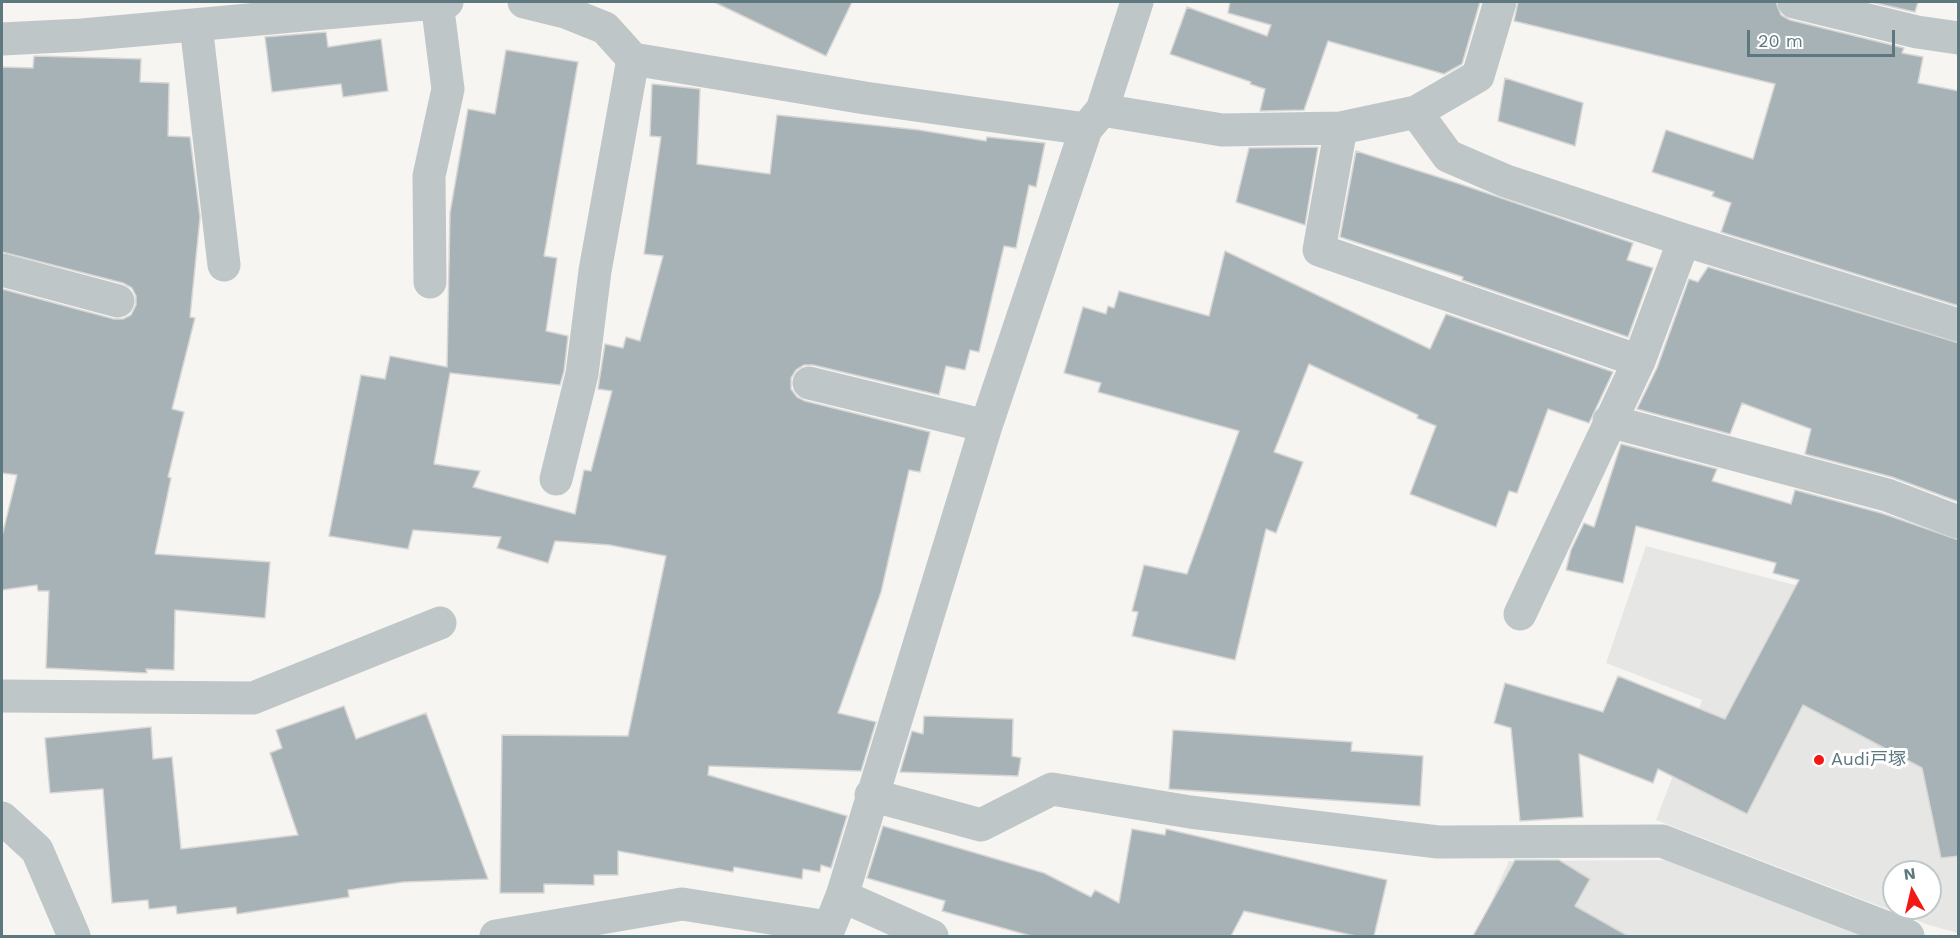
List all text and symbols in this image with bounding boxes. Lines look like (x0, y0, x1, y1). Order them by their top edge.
scale bar (1750, 18, 1898, 56)
text: 20 m (1758, 30, 1803, 51)
place label: Audi戸塚 (1831, 749, 1906, 771)
marker: Audi戸塚 (1812, 753, 1826, 767)
north arrow (1882, 860, 1942, 920)
text: N (1903, 863, 1917, 884)

